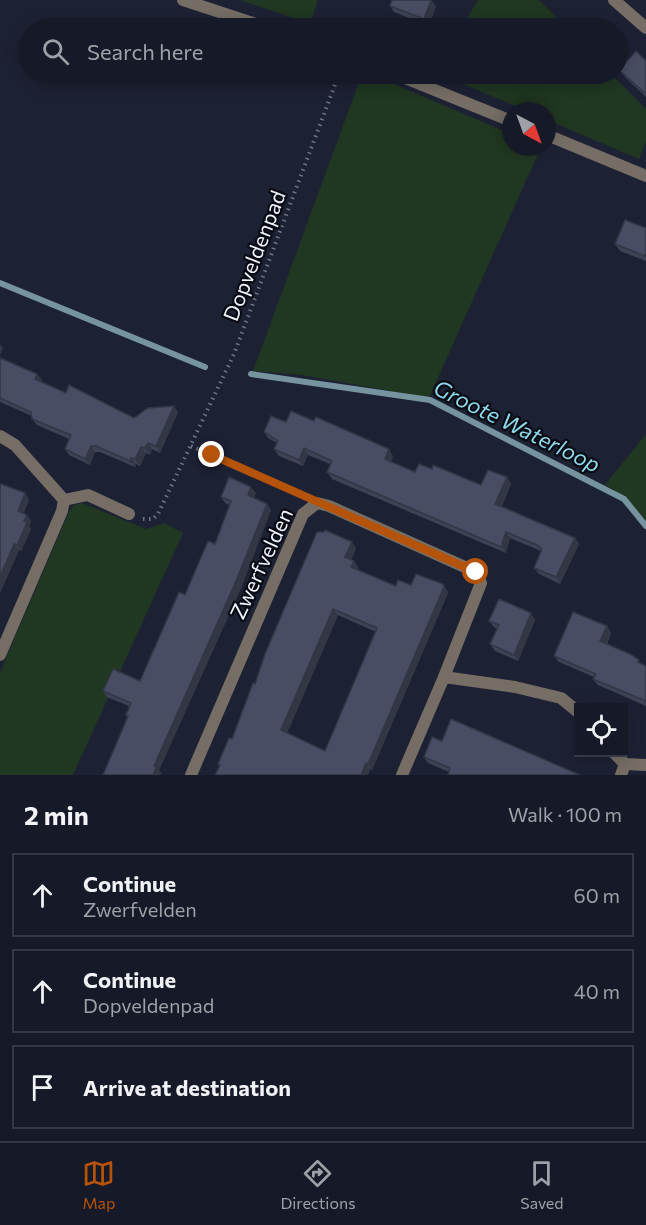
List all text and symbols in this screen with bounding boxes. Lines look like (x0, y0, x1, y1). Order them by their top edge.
search box (18, 18, 628, 84)
icon: search (39, 35, 72, 68)
text: Search here (87, 38, 203, 65)
north arrow (502, 102, 556, 156)
street label: Dopveldenpad (217, 187, 290, 324)
water label: Groote Waterloop (429, 374, 605, 478)
route end (198, 441, 224, 467)
street label: Zwerfvelden (224, 504, 297, 623)
route start (462, 558, 488, 584)
map controls (574, 703, 628, 757)
button: locate (574, 703, 628, 757)
text: 2 min (24, 799, 89, 830)
text: Walk · 100 m (508, 802, 622, 826)
text: Continue (83, 870, 176, 897)
icon: ahead (26, 879, 59, 912)
text: 60 m (574, 883, 620, 907)
text: Zwerfvelden (83, 897, 197, 921)
text: Continue (83, 966, 176, 993)
icon: ahead (26, 975, 59, 1008)
text: 40 m (574, 979, 620, 1003)
text: Dopveldenpad (83, 993, 214, 1017)
icon: arrive (26, 1071, 59, 1104)
text: Arrive at destination (83, 1074, 291, 1101)
tab: Map (82, 1157, 115, 1212)
tab: Directions (280, 1157, 355, 1212)
tab: Saved (520, 1157, 564, 1212)

